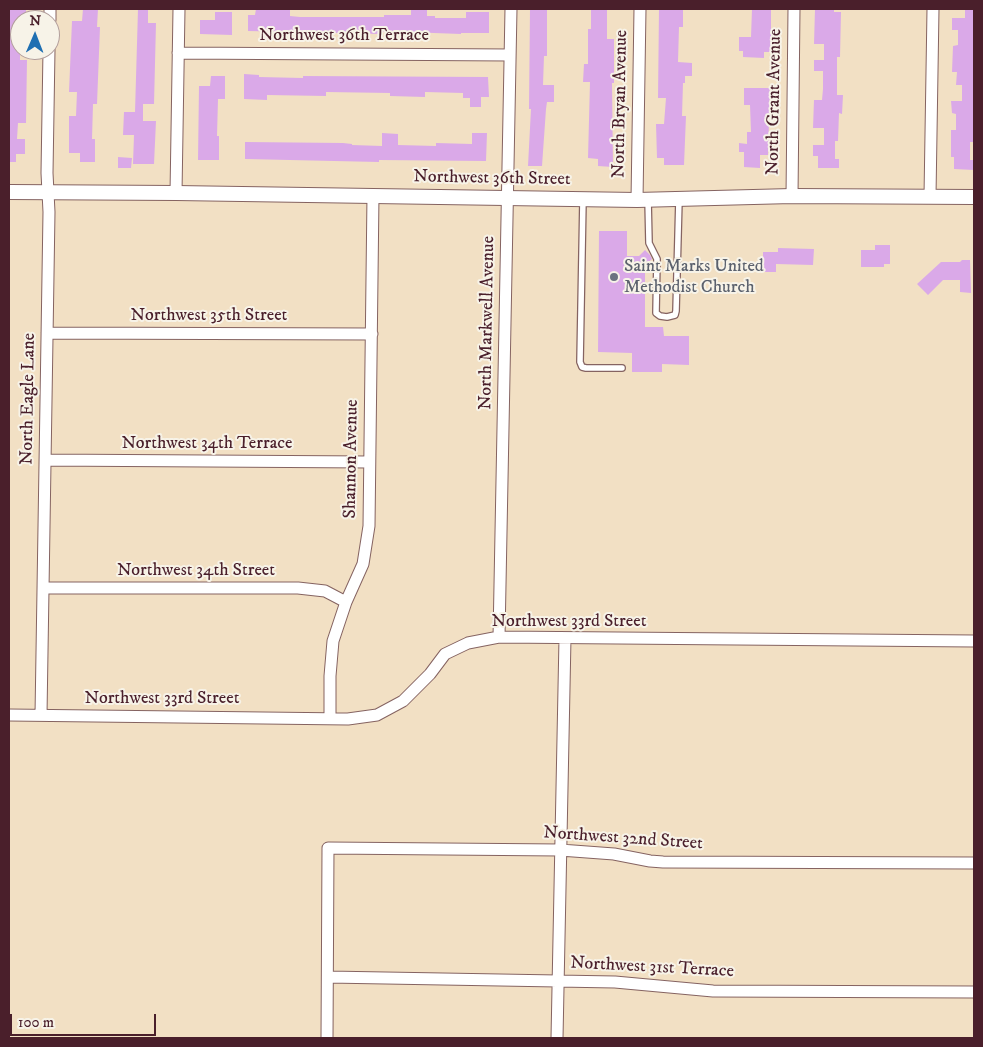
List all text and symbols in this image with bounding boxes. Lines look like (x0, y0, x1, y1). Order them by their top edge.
north arrow (10, 10, 60, 60)
text: N (29, 12, 41, 30)
street label: Northwest 36th Terrace (259, 25, 429, 47)
street label: North Grant Avenue (763, 29, 787, 175)
street label: North Bryan Avenue (609, 30, 633, 178)
street label: Northwest 36th Street (413, 167, 571, 191)
street label: North Markwell Avenue (476, 236, 500, 410)
place label: Saint Marks United Methodist Church (624, 256, 764, 298)
marker: Saint Marks United Methodist Church (608, 271, 620, 283)
street label: Northwest 35th Street (131, 305, 287, 327)
street label: North Eagle Lane (17, 333, 41, 465)
street label: Shannon Avenue (340, 399, 364, 519)
street label: Northwest 34th Terrace (121, 433, 293, 455)
street label: Northwest 34th Street (117, 560, 275, 582)
street label: Northwest 33rd Street (492, 611, 646, 633)
street label: Northwest 33rd Street (85, 688, 239, 710)
street label: Northwest 32nd Street (543, 823, 703, 855)
street label: Northwest 31st Terrace (570, 953, 734, 983)
scale bar (12, 1004, 159, 1036)
text: 100 m (18, 1013, 54, 1032)

